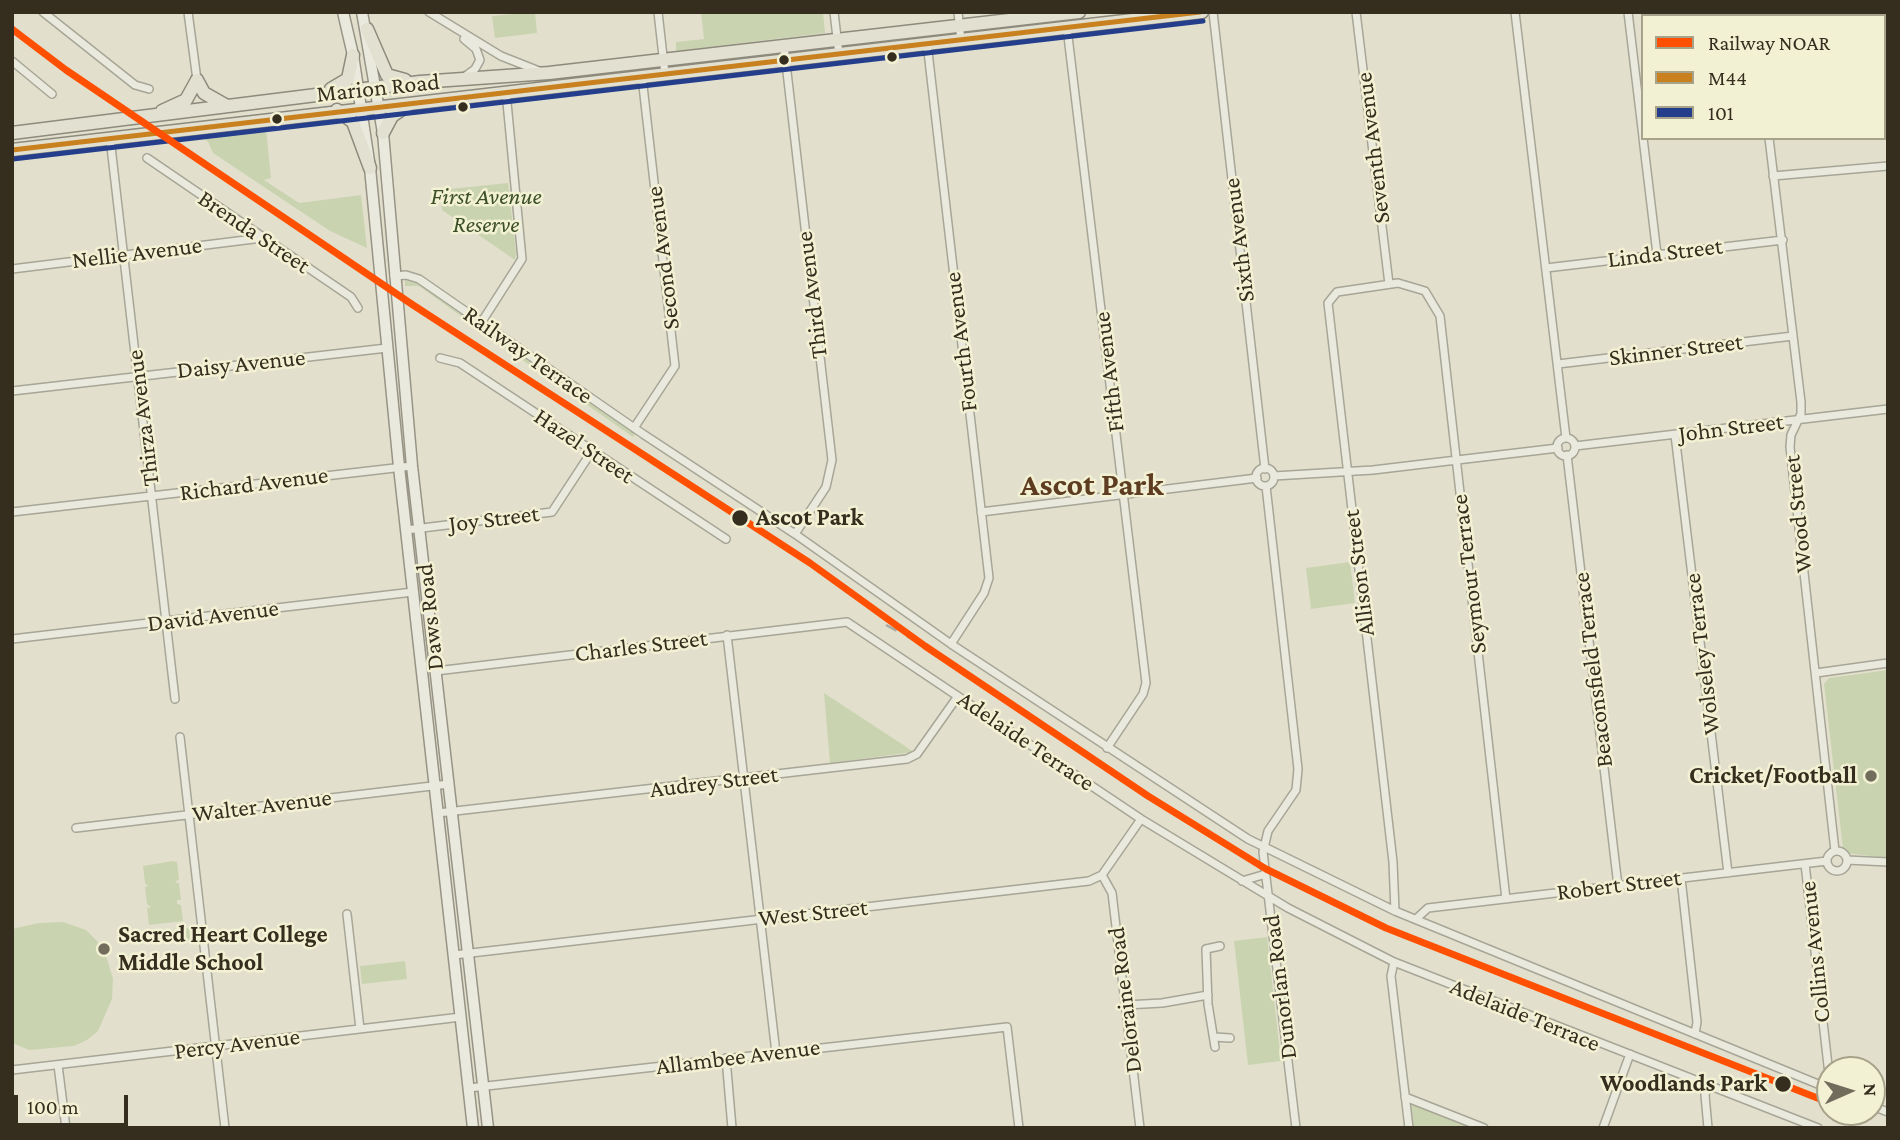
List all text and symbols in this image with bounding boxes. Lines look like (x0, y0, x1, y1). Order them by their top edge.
legend (1641, 14, 1886, 140)
text: Railway NOAR (1708, 31, 1830, 55)
unlabelled marker (885, 50, 899, 64)
unlabelled marker (777, 53, 791, 67)
text: M44 (1708, 66, 1747, 90)
street label: Marion Road (315, 67, 441, 109)
street label: Seventh Avenue (1349, 71, 1397, 225)
unlabelled marker (456, 100, 470, 114)
text: 101 (1708, 101, 1734, 125)
unlabelled marker (270, 112, 284, 126)
street label: Sixth Avenue (1217, 176, 1261, 304)
park label: First Avenue Reserve (431, 183, 541, 239)
street label: Brenda Street (192, 184, 316, 280)
street label: Second Avenue (640, 185, 686, 331)
street label: Third Avenue (790, 230, 834, 360)
street label: Nellie Avenue (70, 231, 204, 275)
street label: Linda Street (1606, 232, 1724, 274)
street label: Fourth Avenue (938, 271, 984, 413)
street label: Railway Terrace (458, 300, 598, 410)
street label: Fifth Avenue (1087, 310, 1131, 434)
street label: Skinner Street (1607, 328, 1745, 372)
street label: Daisy Avenue (175, 343, 307, 385)
street label: Thirza Avenue (120, 348, 166, 488)
street label: Hazel Street (528, 402, 640, 490)
street label: John Street (1677, 407, 1785, 449)
street label: Wood Street (1778, 454, 1818, 574)
street label: Richard Avenue (178, 461, 330, 507)
district label: Ascot Park (1020, 466, 1164, 504)
street label: Seymour Terrace (1445, 493, 1493, 655)
street label: Joy Street (447, 499, 541, 539)
place label: Ascot Park (756, 504, 863, 532)
marker: Ascot Park (730, 508, 750, 528)
street label: Allison Street (1337, 508, 1381, 638)
street label: Daws Road (410, 562, 450, 672)
street label: Beaconsfield Terrace (1567, 571, 1619, 769)
street label: Wolseley Terrace (1678, 572, 1726, 736)
street label: David Avenue (146, 594, 280, 638)
street label: Charles Street (573, 624, 709, 668)
street label: Adelaide Terrace (952, 685, 1100, 797)
street label: Audrey Street (648, 760, 780, 804)
place label: Cricket/Football (1689, 762, 1857, 790)
marker: Cricket/Football (1863, 768, 1879, 784)
street label: Walter Avenue (191, 783, 333, 829)
street label: Robert Street (1555, 863, 1683, 907)
street label: Collins Avenue (1793, 880, 1837, 1024)
street label: West Street (757, 893, 869, 933)
street label: Dunorlan Road (1257, 913, 1303, 1061)
place label: Sacred Heart College Middle School (118, 921, 328, 977)
street label: Deloraine Road (1102, 925, 1148, 1075)
marker: Sacred Heart College Middle School (96, 941, 112, 957)
street label: Adelaide Terrace (1446, 972, 1604, 1058)
street label: Percy Avenue (173, 1022, 301, 1066)
street label: Allambee Avenue (654, 1033, 822, 1081)
north arrow (1816, 1056, 1886, 1126)
place label: Woodlands Park (1600, 1070, 1767, 1098)
marker: Woodlands Park (1773, 1074, 1793, 1094)
scale bar (18, 1080, 131, 1124)
text: N (1860, 1083, 1881, 1097)
text: 100 m (27, 1095, 79, 1119)

